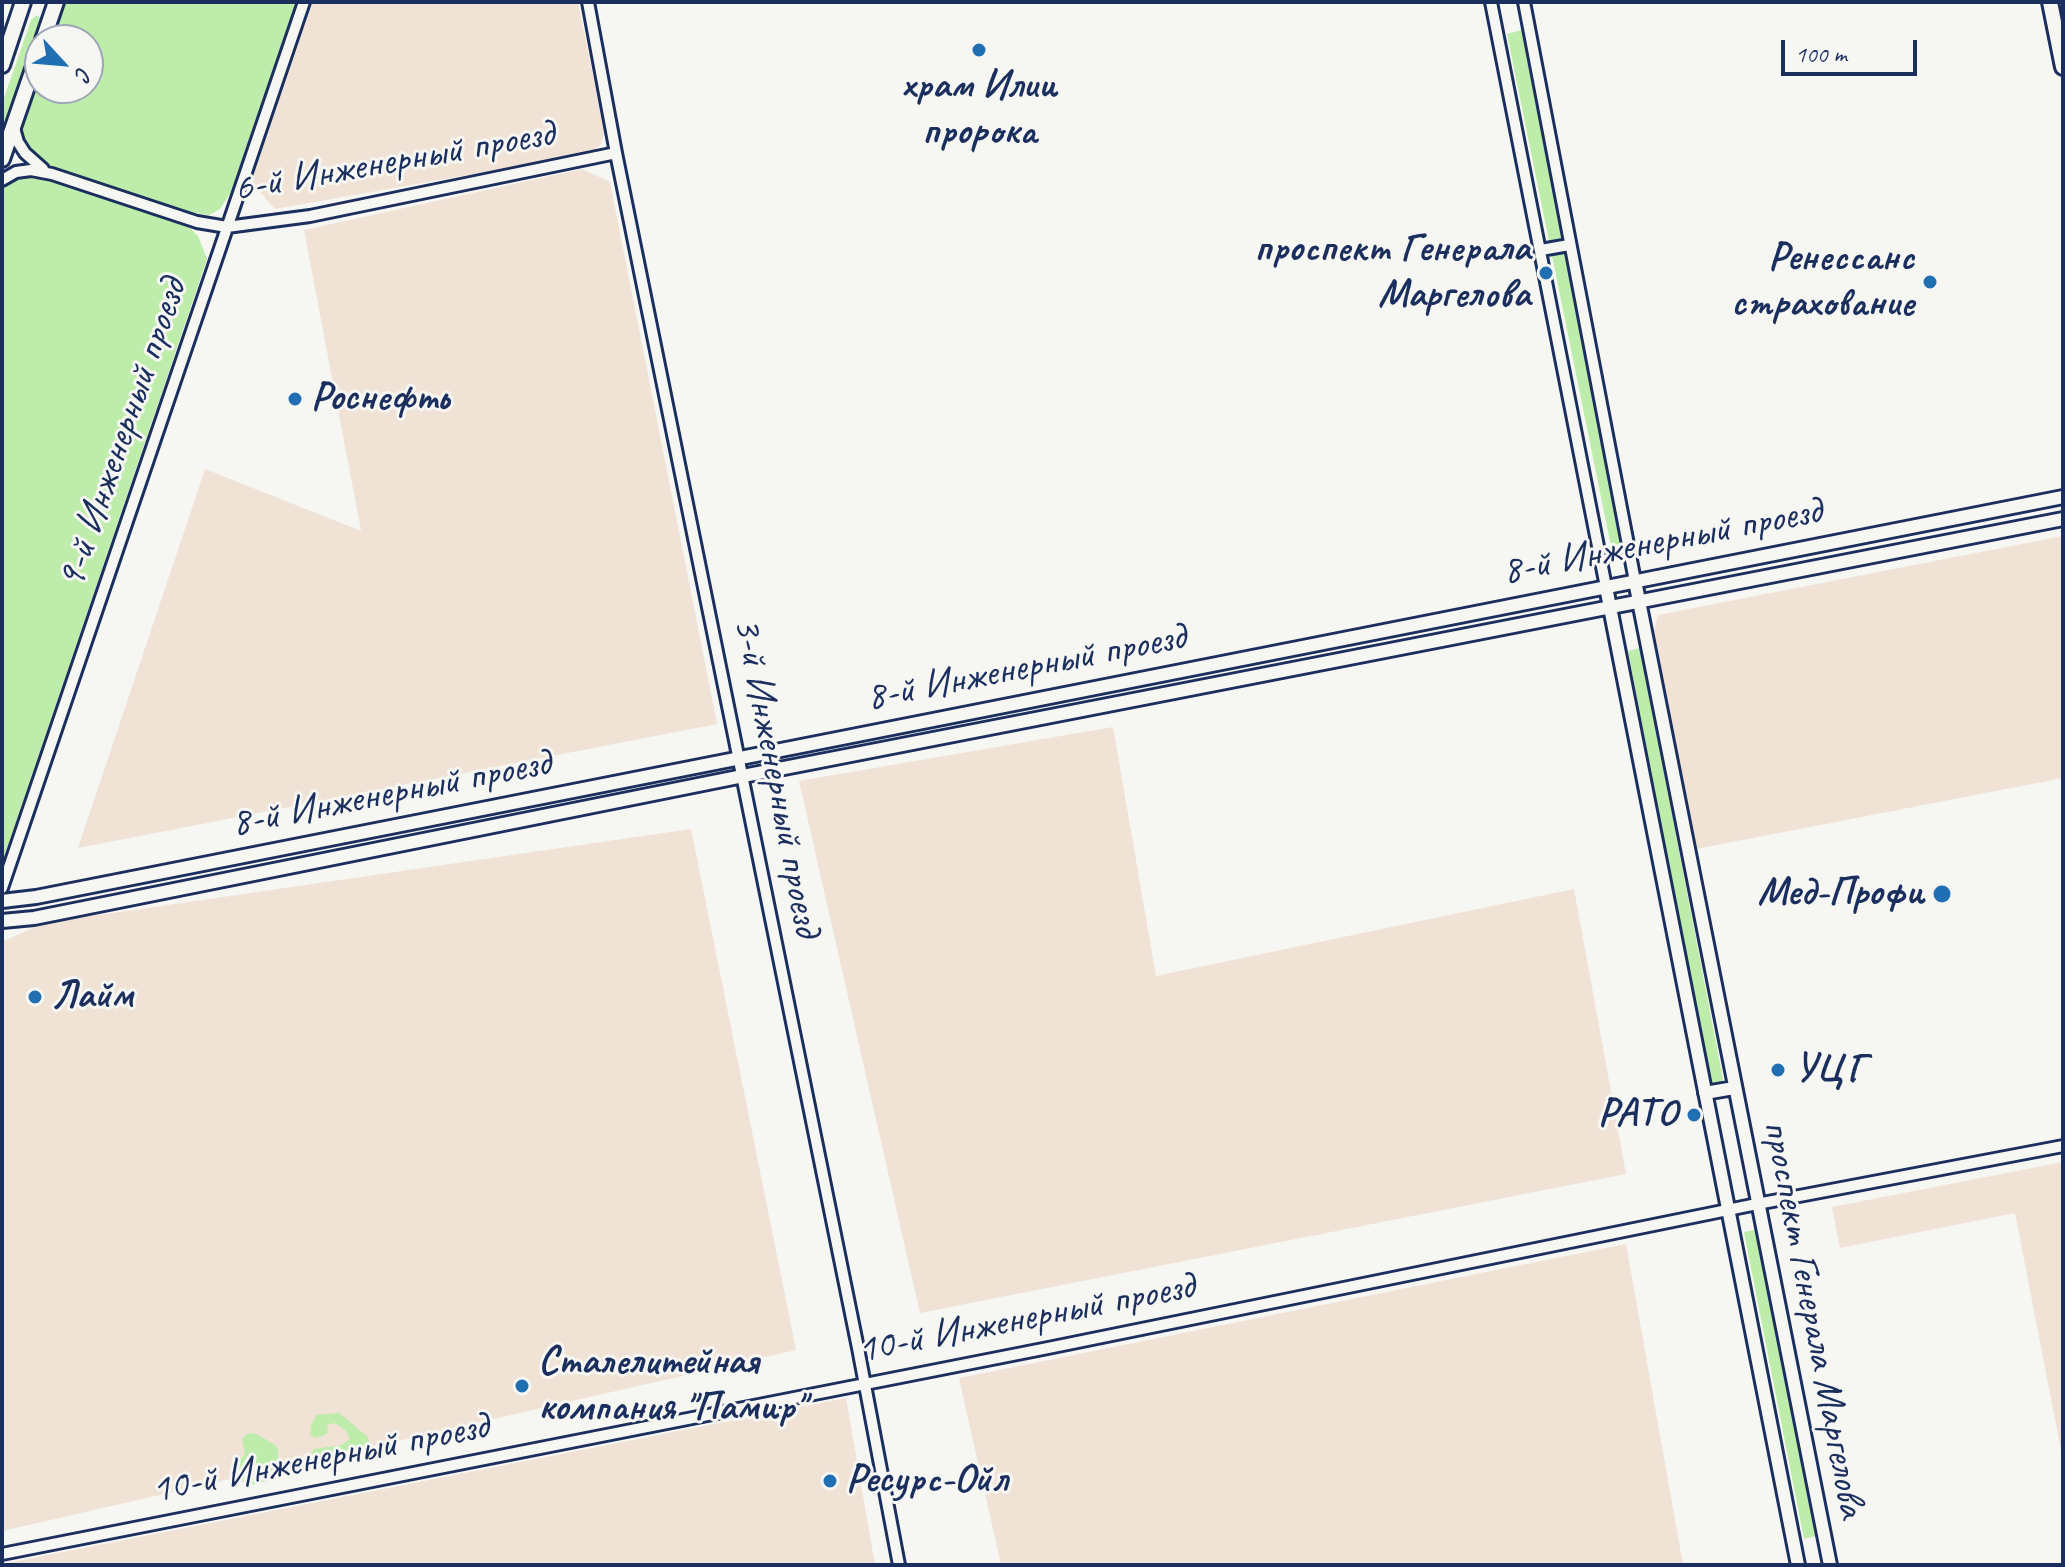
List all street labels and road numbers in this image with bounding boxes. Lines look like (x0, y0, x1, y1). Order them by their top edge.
street label: 6-й Инженерный проезд (230, 110, 558, 214)
street label: 9-й Инженерный проезд (48, 273, 198, 595)
street label: 8-й Инженерный проезд (1498, 488, 1826, 596)
street label: 3-й Инженерный проезд (722, 613, 830, 941)
street label: 8-й Инженерный проезд (862, 614, 1190, 722)
street label: 8-й Инженерный проезд (227, 740, 555, 848)
street label: проспект Генерала Маргелова (1751, 1116, 1875, 1522)
street label: 10-й Инженерный проезд (854, 1263, 1198, 1375)
street label: 10-й Инженерный проезд (148, 1403, 492, 1515)

